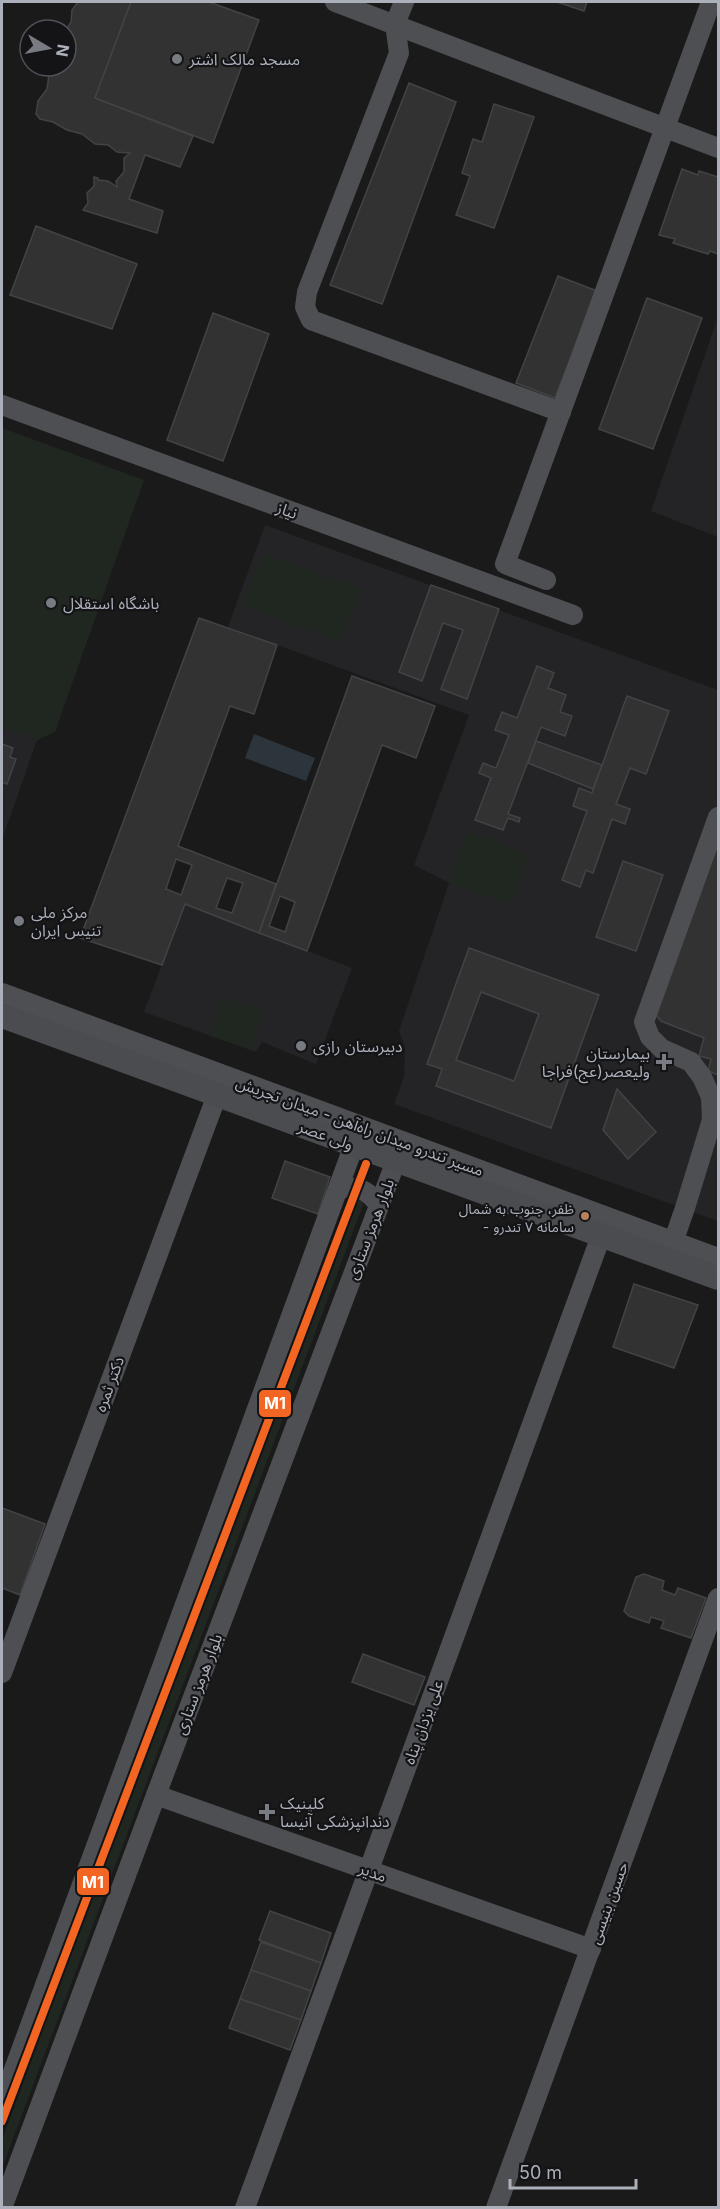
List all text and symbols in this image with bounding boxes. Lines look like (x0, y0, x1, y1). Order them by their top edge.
north arrow (18, 18, 78, 78)
text: N (52, 43, 74, 58)
place label: مسجد مالک اشتر (188, 49, 300, 69)
marker: مسجد مالک اشتر (170, 52, 184, 66)
street label: نیاز (273, 497, 300, 523)
place label: باشگاه استقلال (63, 593, 159, 614)
marker: باشگاه استقلال (44, 596, 58, 610)
place label: مرکز ملی تنیس ایران (31, 902, 102, 940)
marker: مرکز ملی تنیس ایران (12, 914, 26, 928)
place label: دبیرستان رازی (313, 1036, 403, 1056)
marker: دبیرستان رازی (294, 1039, 308, 1053)
place label: بیمارستان ولیعصر(عج)فراجا (542, 1043, 650, 1084)
marker: بیمارستان ولیعصر(عج)فراجا (655, 1053, 673, 1071)
street label: مسیر تندرو میدان راه‌آهن - میدان تجریش (233, 1072, 487, 1180)
street label: ولی عصر (295, 1115, 356, 1154)
street label: بلوار هرمز ستاری (342, 1176, 398, 1282)
place label: ظفر، جنوب به شمال - سامانه ۷ تندرو (459, 1200, 574, 1236)
marker: ظفر، جنوب به شمال - سامانه ۷ تندرو (579, 1210, 591, 1222)
street label: دکتر ثمره (90, 1354, 128, 1414)
line badge: M1 (258, 1389, 292, 1418)
text: M1 (264, 1393, 286, 1413)
street label: بلوار هرمز ستاری (170, 1631, 226, 1737)
street label: علی یزدان پناه (399, 1677, 449, 1767)
place label: کلینیک دندانپزشکی آنیسا (280, 1793, 390, 1832)
marker: کلینیک دندانپزشکی آنیسا (258, 1803, 276, 1821)
street label: مدیر (355, 1857, 390, 1886)
street label: حسین بنیسی (584, 1859, 632, 1947)
line badge: M1 (76, 1867, 110, 1896)
text: M1 (82, 1872, 104, 1892)
scale bar (510, 2152, 636, 2190)
text: 50 m (519, 2162, 562, 2183)

